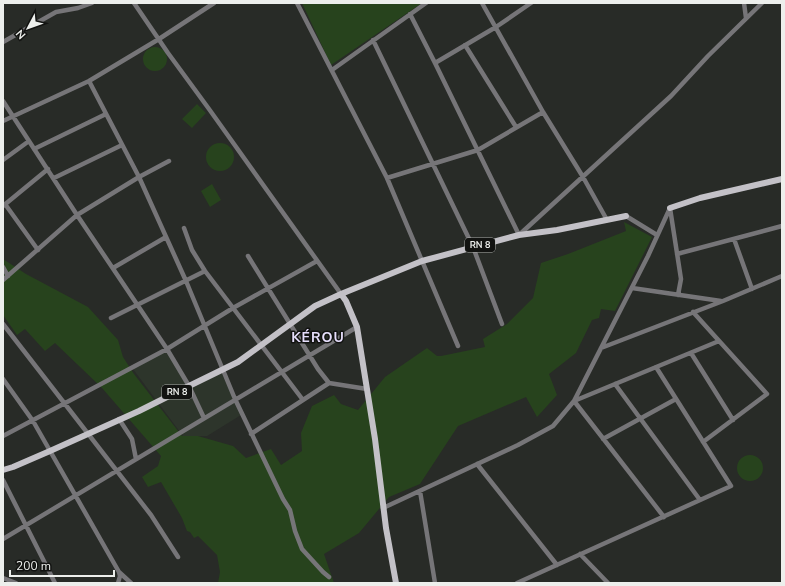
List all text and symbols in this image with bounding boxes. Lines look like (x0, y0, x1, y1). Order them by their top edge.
north arrow (8, 8, 48, 48)
text: N (12, 26, 29, 42)
road number: RN 8 (465, 238, 495, 252)
district label: KÉROU (291, 328, 345, 347)
road number: RN 8 (162, 385, 192, 399)
scale bar (10, 552, 114, 578)
text: 200 m (16, 558, 51, 574)

